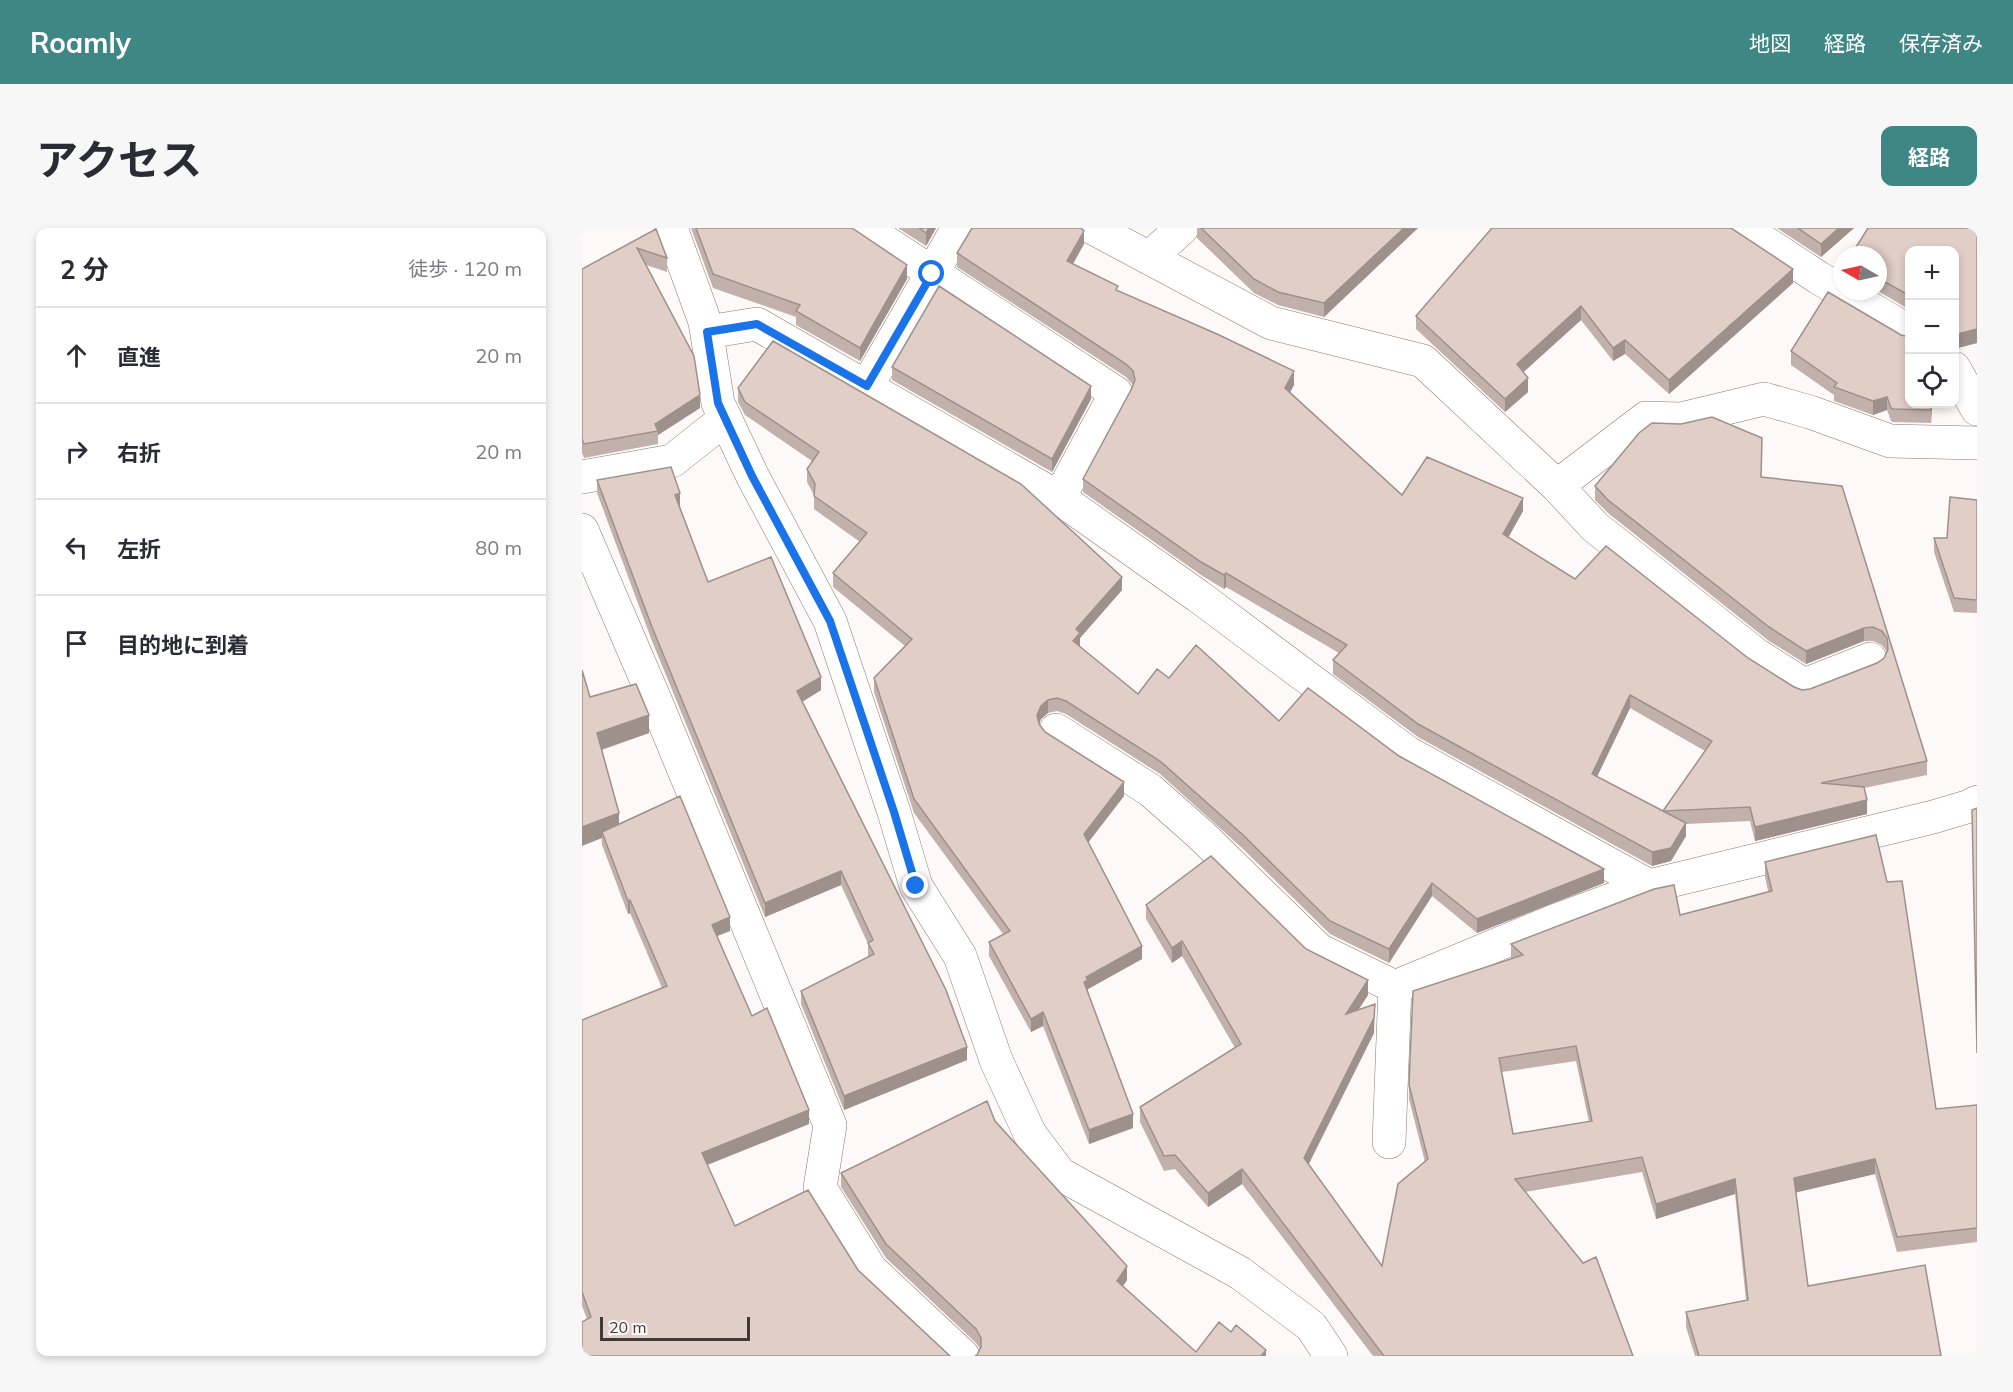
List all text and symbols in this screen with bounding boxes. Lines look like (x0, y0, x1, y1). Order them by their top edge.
text: Roamly (30, 25, 131, 60)
text: 地図 (1749, 30, 1791, 56)
text: 経路 (1824, 30, 1866, 56)
text: 保存済み (1899, 30, 1983, 56)
button: 経路 (1881, 126, 1977, 186)
text: アクセス (36, 133, 202, 186)
north arrow (1833, 246, 1887, 300)
map controls (1905, 246, 1959, 408)
button: + (1905, 246, 1959, 300)
text: 2 分 (60, 253, 109, 286)
text: 徒歩 · 120 m (408, 256, 522, 281)
route start (918, 260, 944, 286)
button: − (1905, 300, 1959, 354)
icon: ahead (60, 339, 93, 372)
text: 直進 (117, 343, 161, 371)
text: 20 m (475, 343, 522, 368)
button: locate (1905, 354, 1959, 408)
icon: right (60, 435, 93, 468)
text: 右折 (117, 439, 161, 467)
text: 20 m (475, 439, 522, 464)
icon: left (60, 531, 93, 564)
text: 左折 (117, 535, 161, 563)
text: 80 m (475, 535, 522, 560)
icon: arrive (60, 627, 93, 660)
text: 目的地に到着 (117, 631, 249, 659)
route end (902, 872, 928, 898)
scale bar (600, 1314, 750, 1342)
text: 20 m (609, 1317, 646, 1337)

